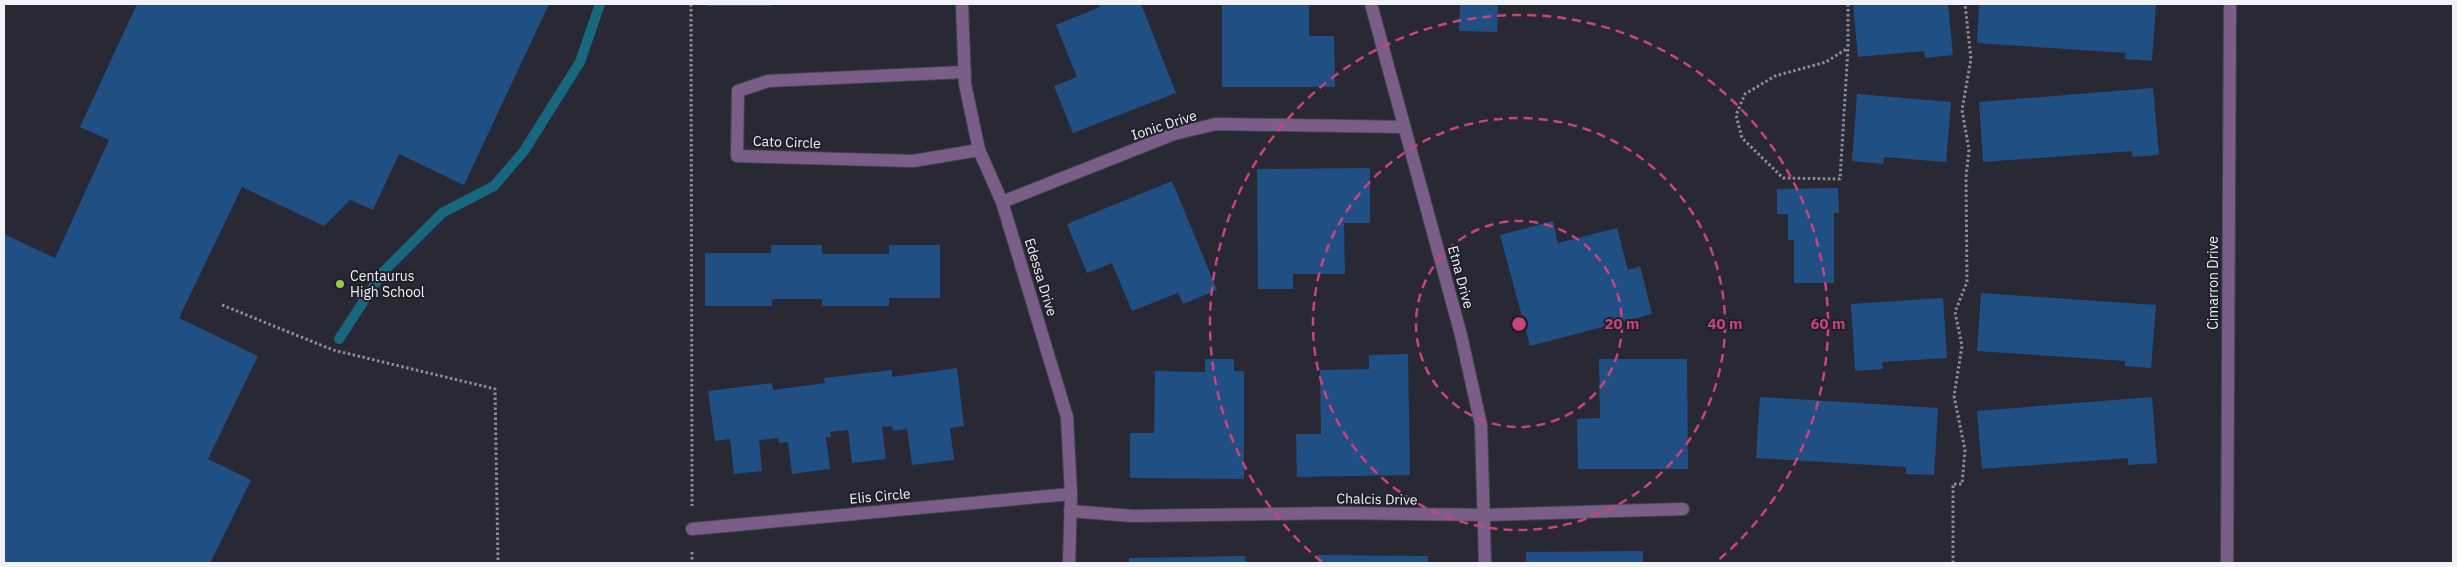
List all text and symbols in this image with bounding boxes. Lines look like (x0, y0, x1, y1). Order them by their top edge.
street label: Ionic Drive (1129, 106, 1199, 144)
street label: Cato Circle (753, 132, 822, 152)
street label: Edessa Drive (1021, 236, 1061, 318)
street label: Cimarron Drive (2204, 236, 2222, 330)
street label: Etna Drive (1444, 244, 1478, 311)
place label: Centaurus High School (350, 267, 425, 301)
marker: Centaurus High School (334, 278, 346, 290)
text: 20 m (1605, 314, 1639, 333)
text: 40 m (1708, 314, 1742, 333)
text: 60 m (1811, 314, 1845, 333)
centre of rings (1510, 315, 1528, 333)
street label: Elis Circle (849, 484, 912, 508)
street label: Chalcis Drive (1336, 489, 1418, 509)

